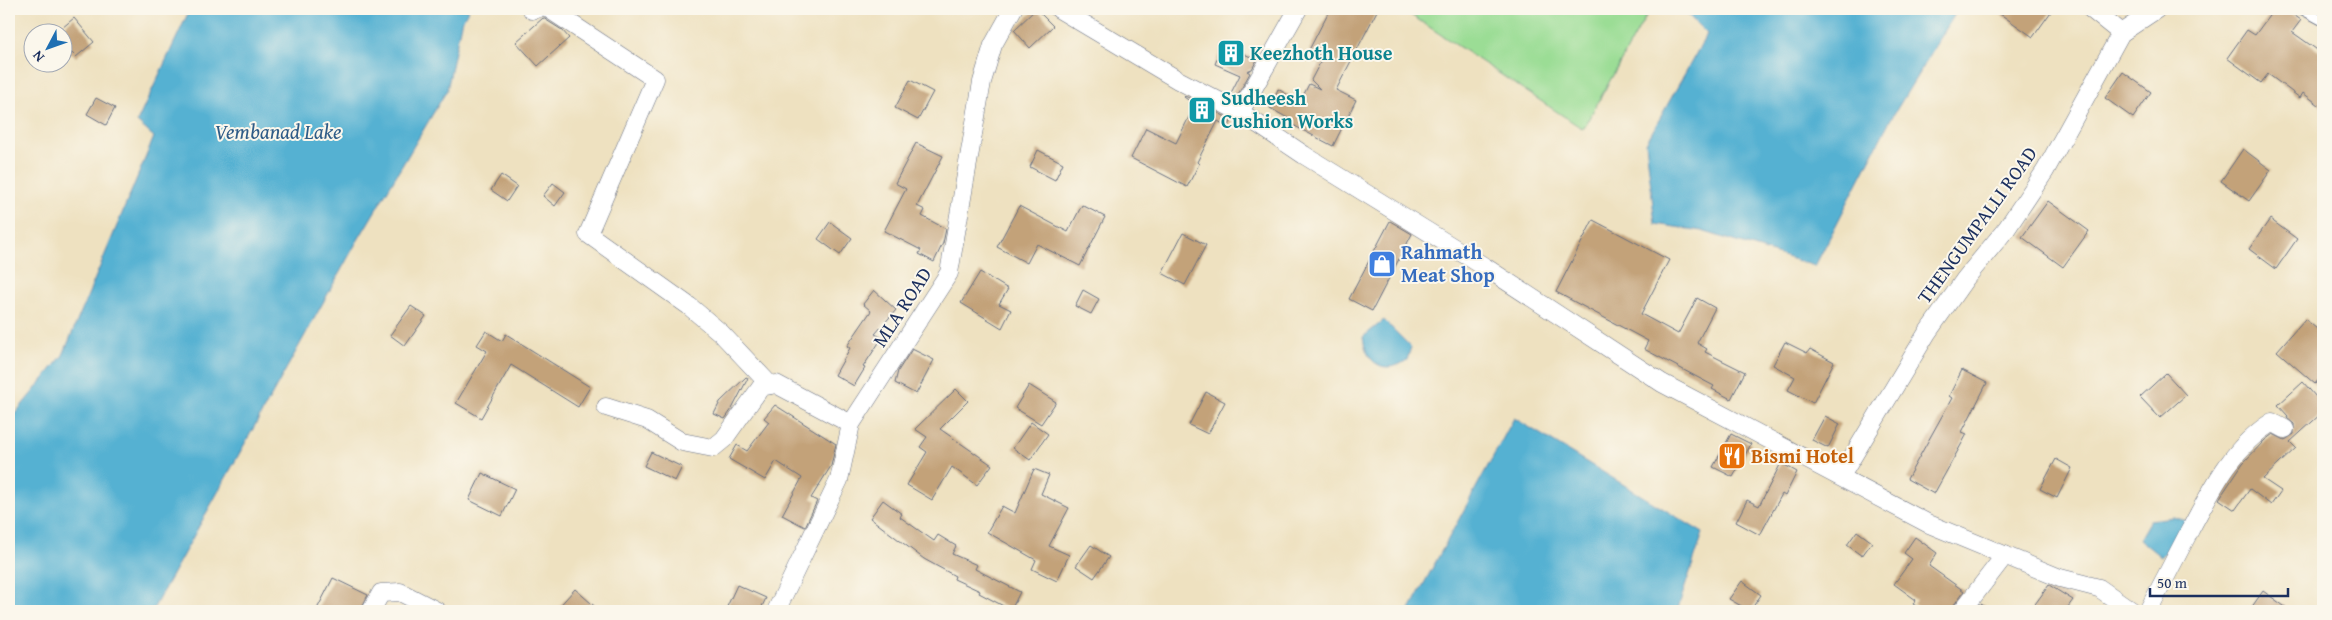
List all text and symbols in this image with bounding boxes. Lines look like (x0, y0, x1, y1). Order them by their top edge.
north arrow (22, 22, 72, 72)
building icon: Keezhoth House (1216, 38, 1246, 68)
place label: Keezhoth House (1250, 38, 1393, 67)
text: N (27, 46, 49, 67)
place label: Sudheesh Cushion Works (1221, 83, 1353, 135)
building icon: Sudheesh Cushion Works (1187, 95, 1217, 125)
water label: Vembanad Lake (214, 116, 342, 147)
street label: THENGUMPALLI ROAD (1910, 140, 2044, 309)
place label: Rahmath Meat Shop (1401, 237, 1495, 289)
shop icon: Rahmath Meat Shop (1367, 249, 1397, 279)
street label: MLA ROAD (865, 261, 938, 352)
restaurant icon: Bismi Hotel (1717, 441, 1747, 471)
place label: Bismi Hotel (1751, 441, 1854, 470)
scale bar (2150, 565, 2287, 597)
text: 50 m (2157, 572, 2188, 593)

